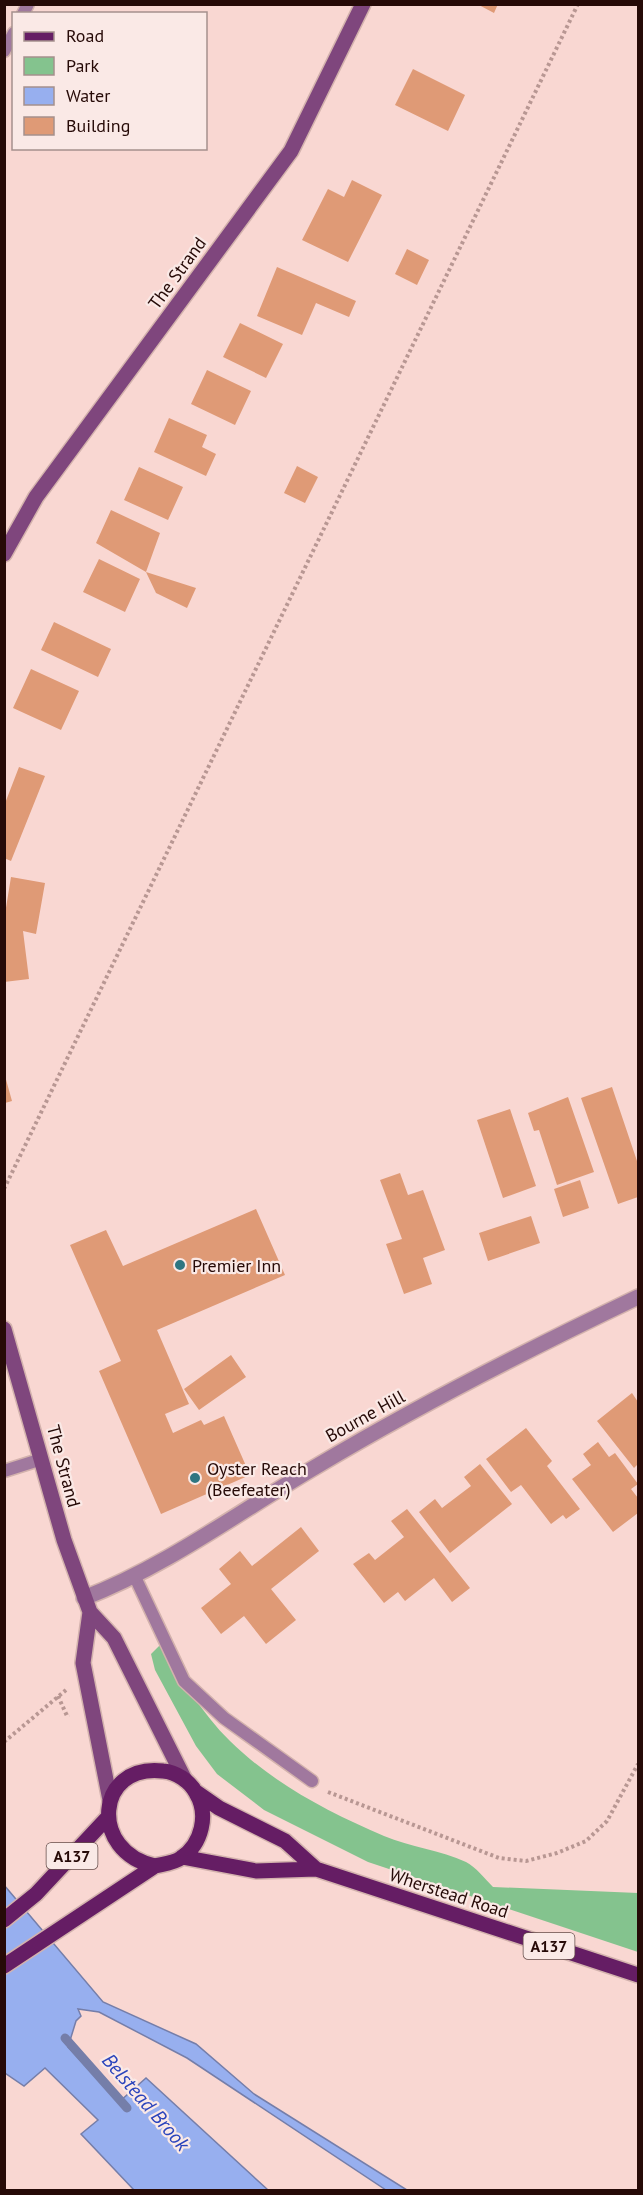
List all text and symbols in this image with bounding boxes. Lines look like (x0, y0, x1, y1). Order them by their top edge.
legend (12, 12, 207, 150)
text: Road (66, 24, 104, 47)
text: Park (66, 54, 99, 77)
text: Water (66, 84, 110, 107)
text: Building (66, 114, 130, 137)
street label: The Strand (143, 232, 211, 314)
place label: Premier Inn (192, 1254, 281, 1277)
marker: Premier Inn (173, 1258, 187, 1272)
street label: Bourne Hill (321, 1384, 409, 1447)
street label: The Strand (42, 1422, 86, 1510)
place label: Oyster Reach (Beefeater) (207, 1457, 307, 1501)
marker: Oyster Reach (Beefeater) (188, 1471, 202, 1485)
road number: A137 (46, 1843, 98, 1869)
street label: Wherstead Road (386, 1863, 512, 1923)
road number: A137 (524, 1933, 574, 1959)
water label: Belstead Brook (96, 2048, 196, 2157)

